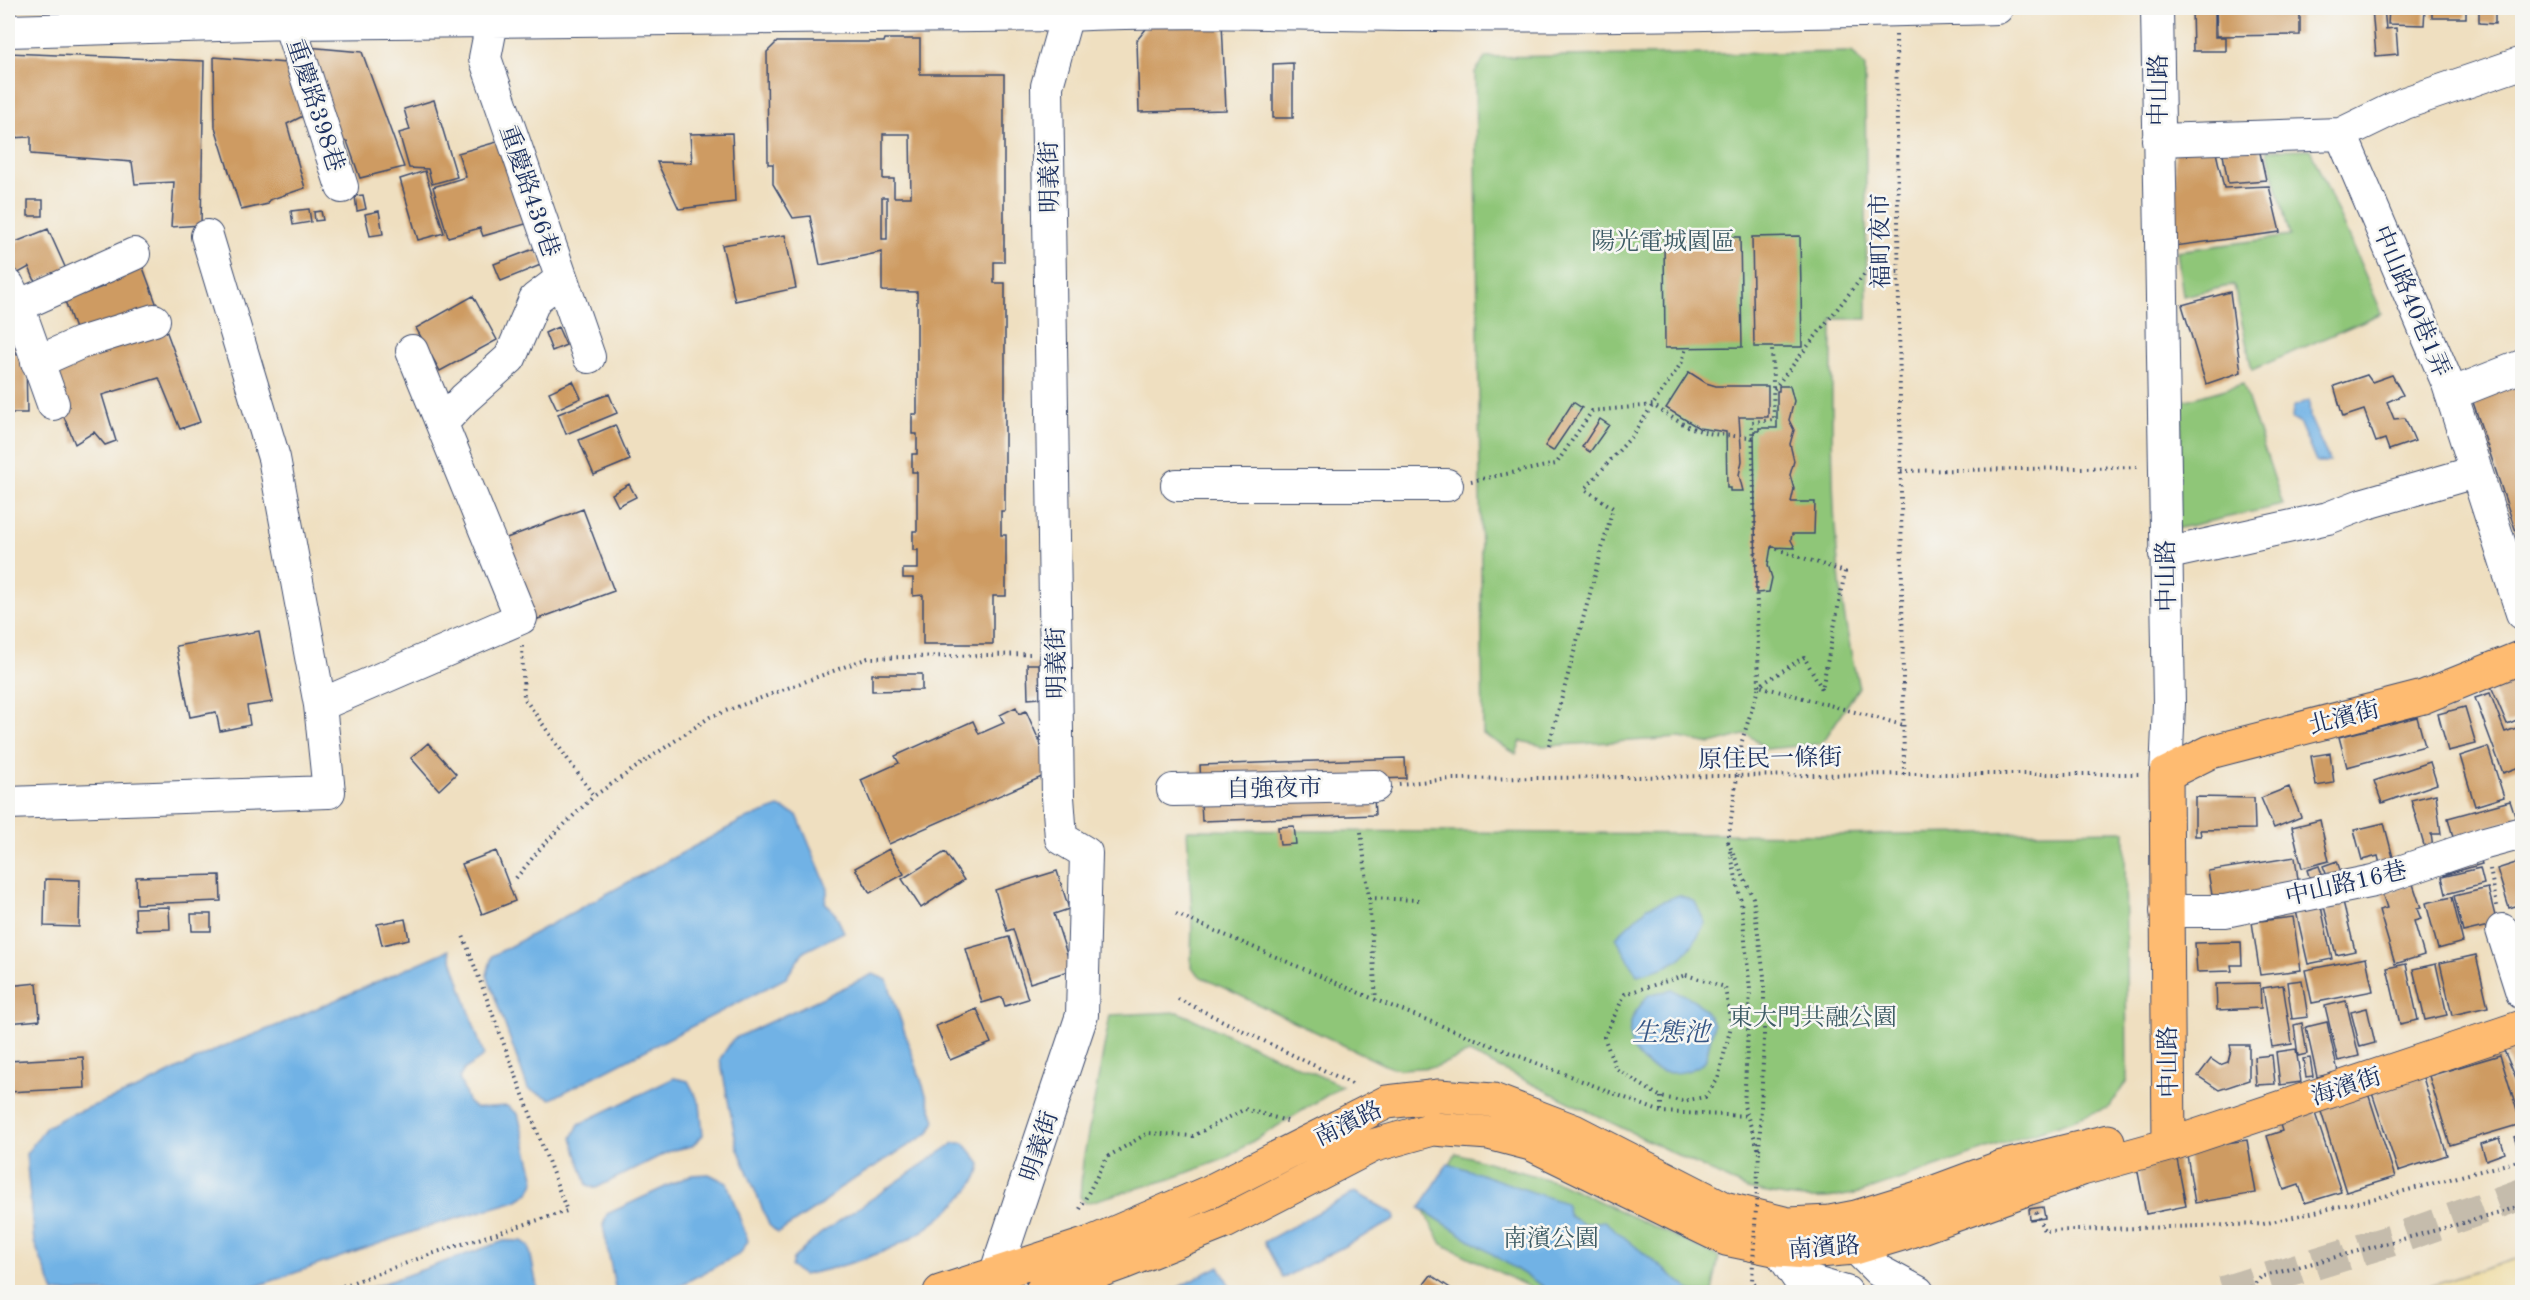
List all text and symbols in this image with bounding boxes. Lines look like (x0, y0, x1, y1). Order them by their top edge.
street label: 重慶路398巷 (281, 35, 350, 175)
street label: 中山路 (2145, 54, 2172, 126)
street label: 重慶路436巷 (494, 122, 565, 261)
street label: 明義街 (1035, 141, 1064, 213)
street label: 福町夜市 (1866, 193, 1895, 289)
street label: 中山路40巷1弄 (2368, 221, 2456, 381)
park label: 陽光電城園區 (1591, 228, 1735, 255)
street label: 中山路 (2152, 540, 2181, 612)
street label: 明義街 (1042, 627, 1071, 699)
street label: 北濱街 (2306, 696, 2382, 739)
street label: 原住民一條街 (1698, 744, 1842, 773)
street label: 自強夜市 (1226, 774, 1322, 803)
street label: 中山路16巷 (2283, 856, 2409, 911)
park label: 東大門共融公園 (1729, 1004, 1897, 1031)
water label: 生態池 (1632, 1019, 1713, 1047)
street label: 中山路 (2154, 1026, 2183, 1098)
street label: 海濱街 (2308, 1063, 2385, 1110)
street label: 南濱路 (1310, 1096, 1386, 1151)
street label: 明義街 (1016, 1108, 1063, 1185)
park label: 南濱公園 (1503, 1225, 1599, 1252)
street label: 南濱路 (1787, 1232, 1861, 1263)

